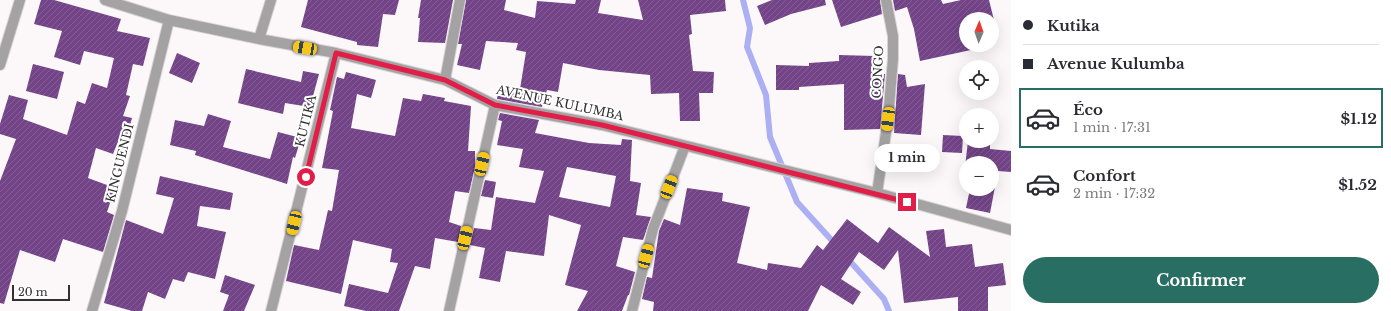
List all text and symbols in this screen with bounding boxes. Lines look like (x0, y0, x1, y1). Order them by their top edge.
north arrow (959, 12, 999, 52)
map controls (959, 12, 999, 196)
text: Kutika (1047, 16, 1100, 35)
car (292, 40, 318, 56)
street label: CONGO (869, 45, 886, 99)
text: Avenue Kulumba (1047, 54, 1185, 73)
button: locate (959, 60, 999, 100)
street label: AVENUE KULUMBA (494, 81, 626, 123)
street label: KUTIKA (292, 93, 319, 148)
icon: car (1025, 100, 1061, 136)
text: Éco (1073, 100, 1103, 119)
car (880, 106, 896, 132)
button: + (959, 108, 999, 148)
text: $1.12 (1341, 109, 1377, 128)
text: 1 min · 17:31 (1073, 119, 1151, 136)
street label: KINGUENDI (102, 122, 137, 204)
callout: 1 min (874, 144, 940, 172)
text: 1 min (888, 149, 926, 166)
car (473, 151, 491, 177)
button: − (959, 156, 999, 196)
icon: car (1025, 166, 1061, 202)
text: Confort (1073, 166, 1136, 185)
route start (297, 168, 315, 186)
car (659, 174, 679, 200)
text: $1.52 (1338, 175, 1377, 194)
text: 2 min · 17:32 (1073, 185, 1155, 202)
route end (898, 193, 916, 211)
car (285, 210, 303, 236)
car (456, 225, 474, 251)
car (637, 243, 655, 269)
button: Confirmer (1023, 257, 1379, 303)
scale bar (12, 283, 70, 302)
text: 20 m (18, 285, 48, 299)

